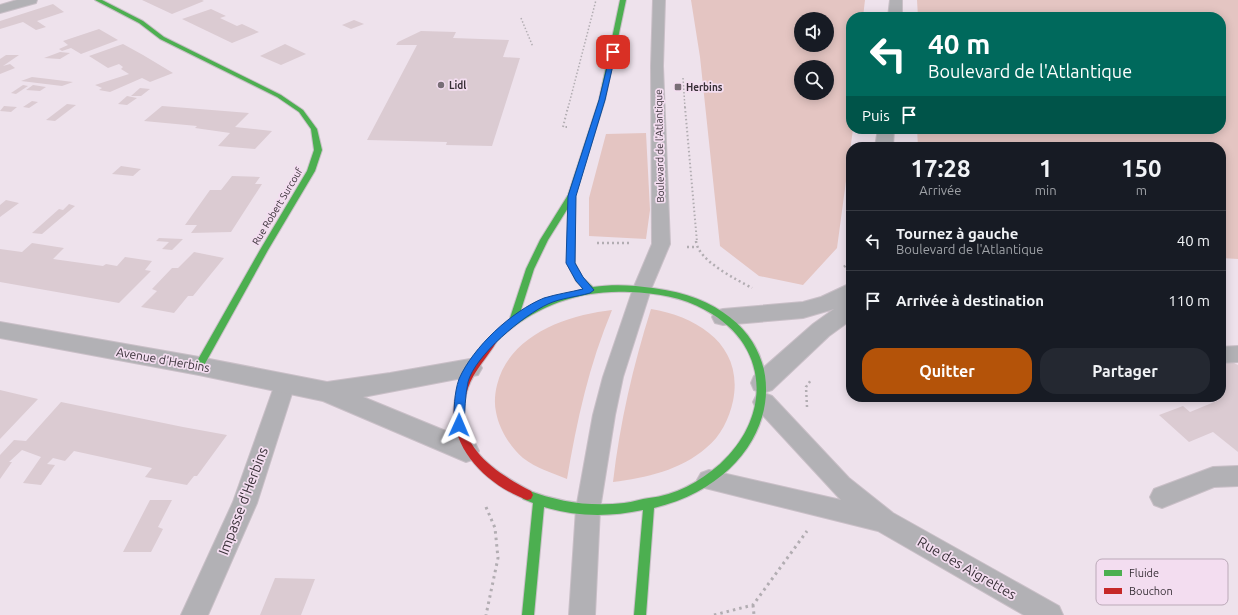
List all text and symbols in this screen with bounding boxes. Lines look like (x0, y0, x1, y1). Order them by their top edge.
map controls (794, 12, 834, 100)
button: sound (794, 12, 834, 52)
icon: left (862, 28, 914, 80)
text: 40 m (928, 28, 990, 59)
pin (596, 35, 630, 69)
icon: arrive (602, 41, 624, 63)
button: search (794, 60, 834, 100)
text: Boulevard de l'Atlantique (928, 61, 1132, 81)
marker: Lidl (436, 80, 446, 90)
place label: Lidl (449, 80, 466, 91)
marker: Herbins (673, 82, 683, 92)
place label: Herbins (686, 82, 723, 93)
street label: Boulevard de l'Atlantique (653, 89, 666, 203)
icon: arrive (898, 104, 920, 126)
text: Puis (862, 107, 890, 124)
text: 17:28 (910, 155, 970, 182)
text: 1 (1039, 155, 1052, 182)
text: 150 (1121, 155, 1162, 182)
street label: Rue Robert Surcouf (250, 166, 305, 247)
text: Arrivée (919, 183, 961, 197)
text: min (1035, 183, 1057, 197)
text: m (1136, 183, 1147, 197)
text: Tournez à gauche (896, 225, 1019, 242)
icon: left (862, 230, 884, 252)
text: 40 m (1177, 232, 1210, 249)
text: Boulevard de l'Atlantique (896, 242, 1043, 256)
icon: arrive (862, 290, 884, 312)
text: Arrivée à destination (896, 292, 1044, 309)
text: 110 m (1168, 292, 1210, 309)
street label: Avenue d'Herbins (115, 345, 211, 374)
button: Quitter (862, 348, 1032, 394)
button: Partager (1040, 348, 1210, 394)
position arrow (438, 404, 480, 446)
street label: Impasse d'Herbins (215, 445, 271, 557)
street label: Rue des Aigrettes (915, 533, 1019, 603)
legend (1096, 559, 1228, 605)
text: Fluide (1129, 567, 1159, 579)
text: Bouchon (1129, 585, 1173, 597)

